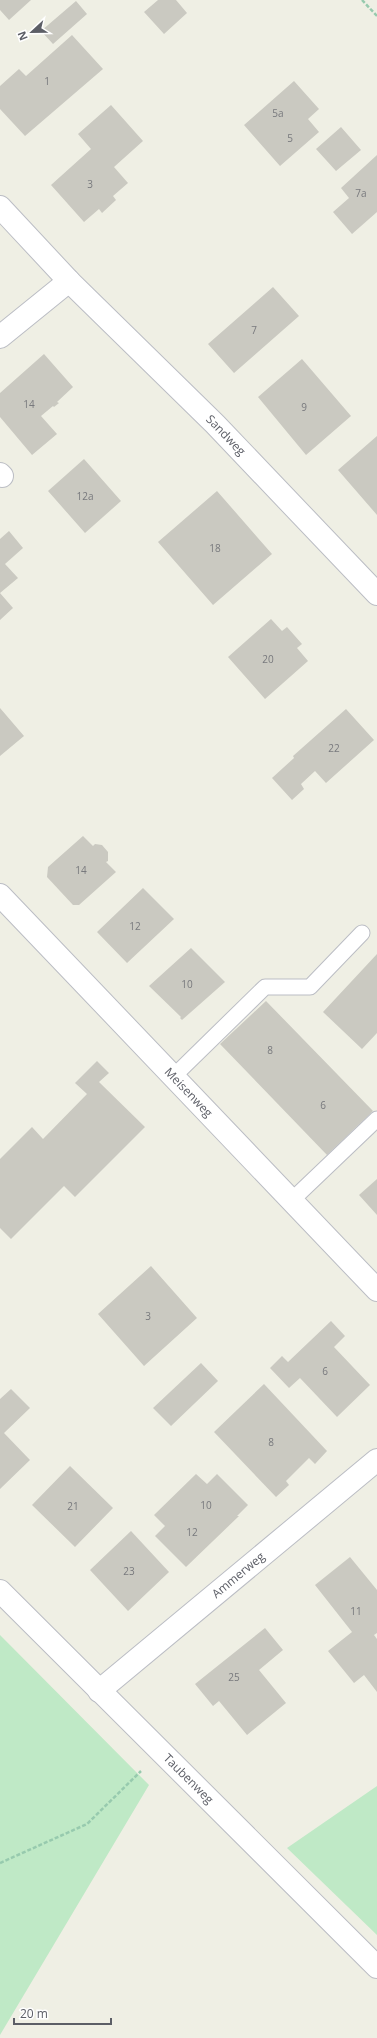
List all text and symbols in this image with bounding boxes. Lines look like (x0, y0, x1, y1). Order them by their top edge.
north arrow (12, 12, 52, 52)
text: N (14, 29, 31, 43)
house number: 1 (44, 74, 50, 88)
house number: 5a (272, 106, 284, 120)
house number: 5 (287, 131, 293, 145)
house number: 3 (87, 177, 93, 191)
house number: 7a (355, 186, 367, 200)
house number: 7 (251, 323, 257, 337)
house number: 14 (23, 397, 35, 411)
house number: 9 (301, 400, 307, 414)
street label: Sandweg (202, 411, 250, 459)
house number: 12a (77, 489, 94, 503)
house number: 18 (209, 541, 221, 555)
house number: 20 (262, 652, 274, 666)
house number: 22 (328, 741, 340, 755)
house number: 14 (75, 863, 87, 877)
house number: 12 (129, 919, 141, 933)
house number: 10 (181, 977, 193, 991)
house number: 8 (267, 1043, 273, 1057)
street label: Meisenweg (161, 1063, 217, 1121)
house number: 6 (320, 1098, 326, 1112)
house number: 3 (145, 1309, 151, 1323)
house number: 6 (322, 1364, 328, 1378)
house number: 8 (268, 1435, 274, 1449)
house number: 10 (200, 1498, 212, 1512)
house number: 21 (67, 1499, 79, 1513)
house number: 12 (186, 1525, 198, 1539)
street label: Ammerweg (208, 1548, 268, 1602)
house number: 23 (123, 1564, 135, 1578)
house number: 11 (350, 1604, 362, 1618)
house number: 25 (228, 1670, 240, 1684)
street label: Taubenweg (160, 1750, 218, 1808)
scale bar (14, 2000, 111, 2026)
text: 20 m (20, 2005, 48, 2022)

